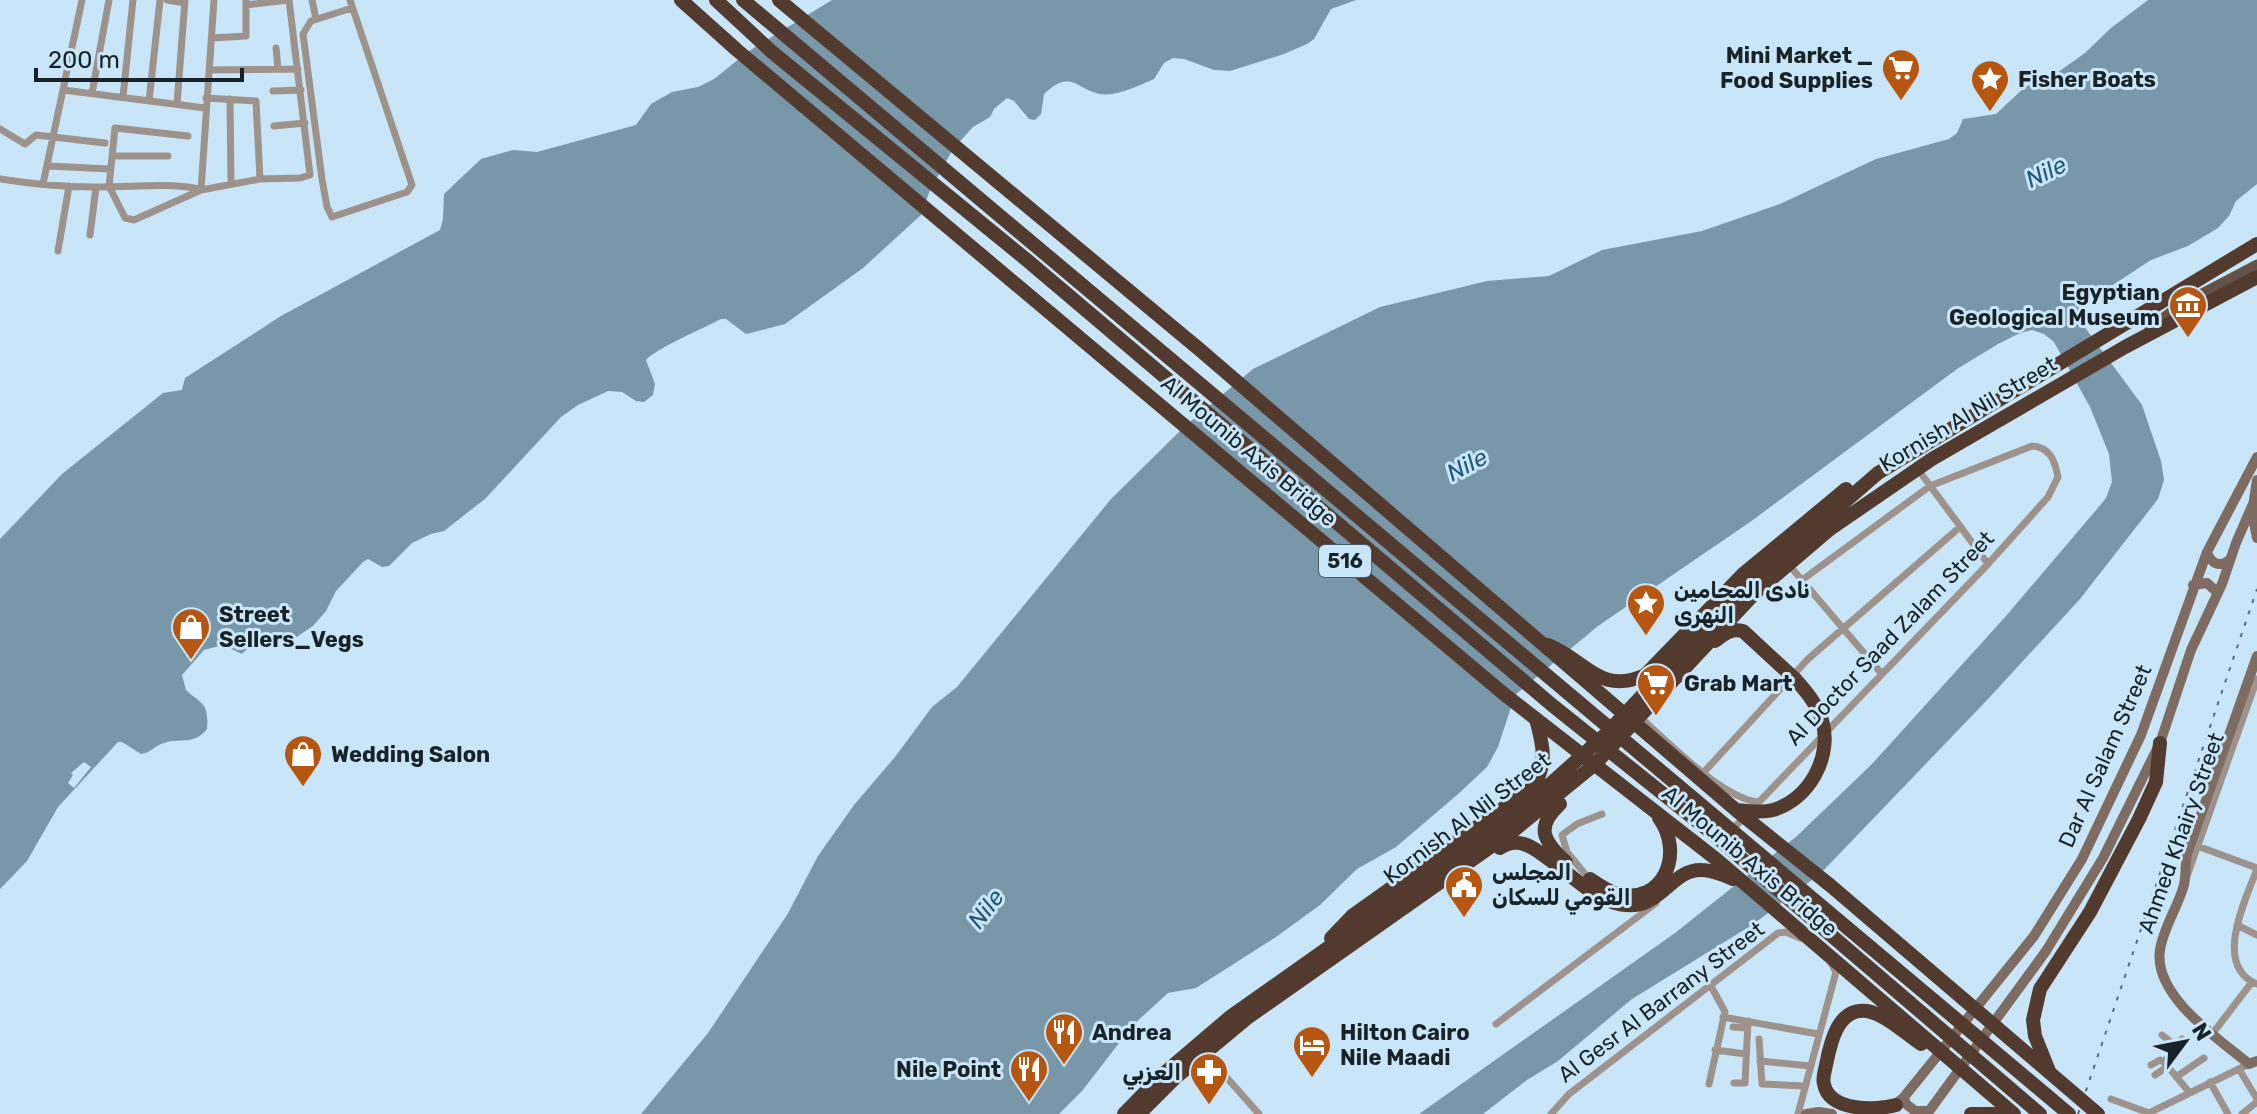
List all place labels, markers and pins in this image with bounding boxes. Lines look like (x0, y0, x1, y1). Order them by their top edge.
place label: Mini Market _ Food Supplies (1720, 42, 1873, 94)
supermarket icon: Mini Market _ Food Supplies (1880, 47, 1922, 102)
place icon: Fisher Boats (1969, 58, 2011, 113)
place label: Fisher Boats (2018, 66, 2156, 93)
place label: Egyptian Geological Museum (1949, 279, 2160, 331)
museum icon: Egyptian Geological Museum (2167, 284, 2209, 339)
place label: نادى المحامين النهرى (1674, 577, 1810, 629)
place icon: نادى المحامين النهرى (1625, 582, 1667, 637)
place label: Street Sellers_Vegs (219, 601, 364, 653)
shop icon: Street Sellers_Vegs (170, 606, 212, 661)
supermarket icon: Grab Mart (1635, 662, 1677, 717)
place label: Grab Mart (1684, 670, 1793, 697)
shop icon: Wedding Salon (282, 733, 324, 788)
place label: Wedding Salon (331, 741, 490, 768)
place label: المجلس القومي للسكان (1492, 859, 1631, 915)
public building icon: المجلس القومي للسكان (1443, 864, 1485, 919)
restaurant icon: Andrea (1043, 1011, 1085, 1066)
place label: Andrea (1092, 1019, 1172, 1046)
place label: Hilton Cairo Nile Maadi (1340, 1019, 1470, 1071)
hotel icon: Hilton Cairo Nile Maadi (1291, 1024, 1333, 1079)
restaurant icon: Nile Point (1008, 1048, 1050, 1103)
pharmacy icon: العزبي (1188, 1051, 1230, 1106)
place label: Nile Point (896, 1056, 1001, 1083)
place label: العزبي (1122, 1059, 1181, 1090)

